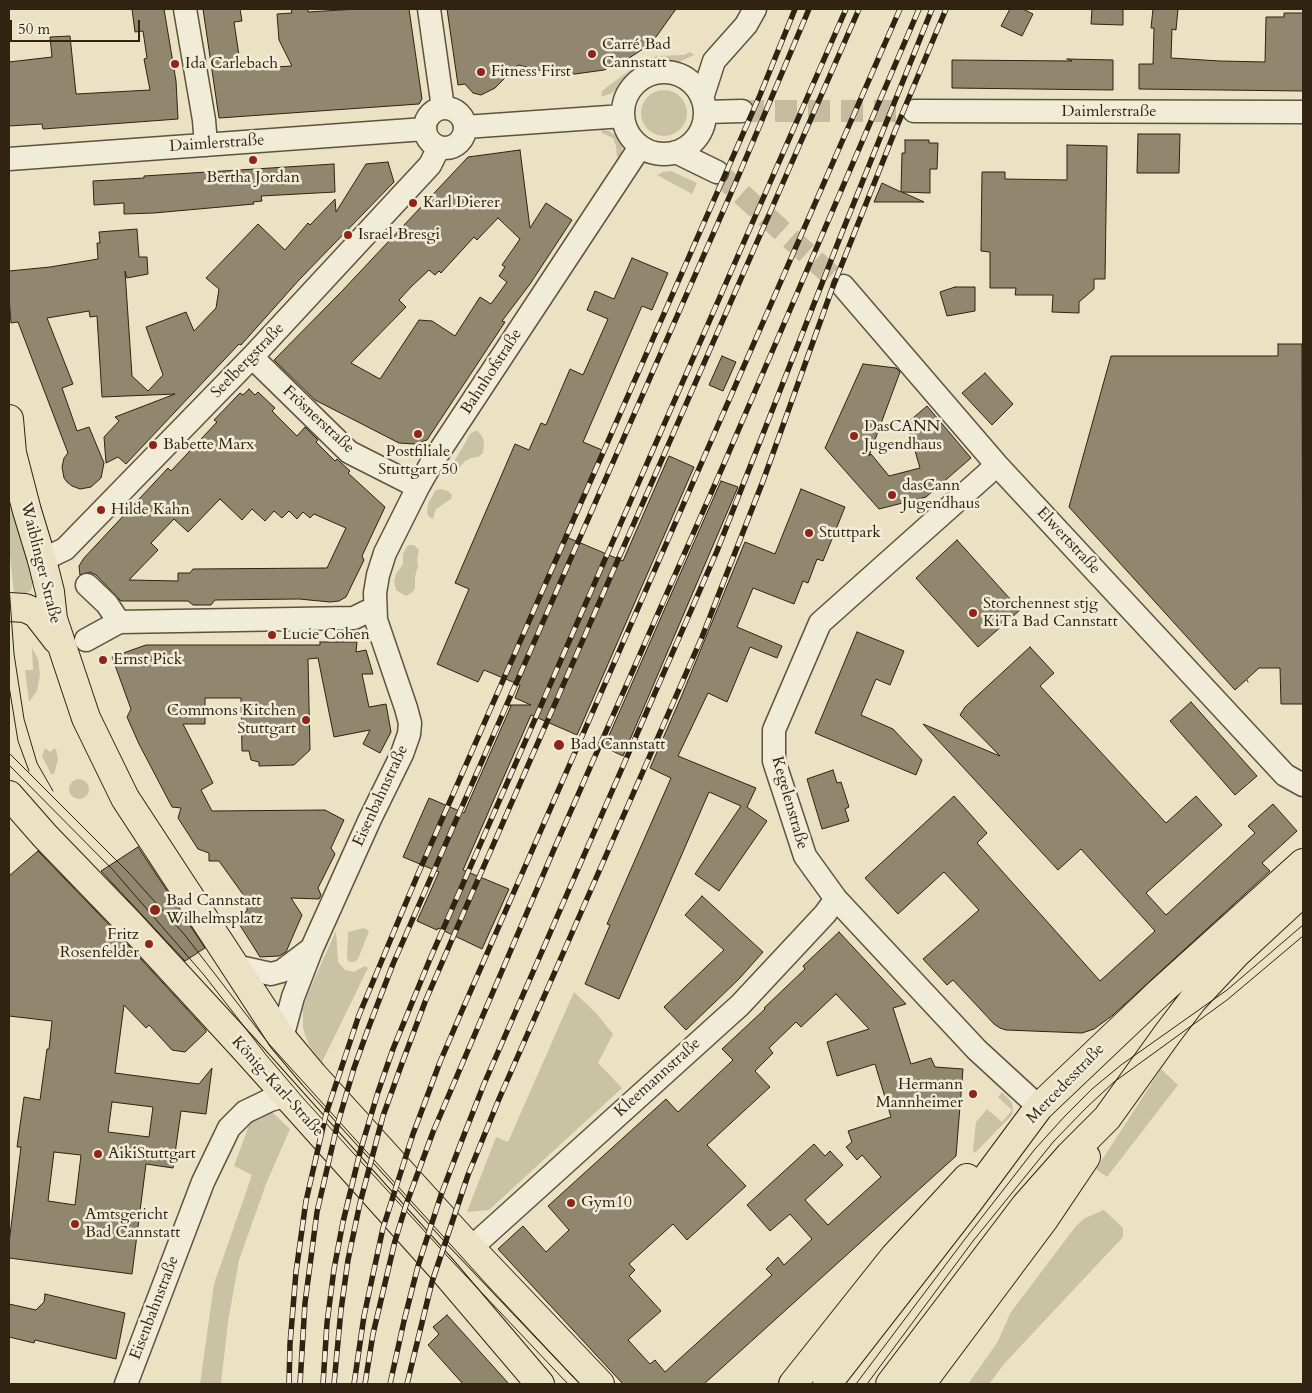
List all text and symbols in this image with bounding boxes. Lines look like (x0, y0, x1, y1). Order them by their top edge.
scale bar (12, 10, 142, 42)
text: 50 m (18, 19, 50, 39)
place label: Carré Bad Cannstatt (602, 35, 671, 73)
marker: Carré Bad Cannstatt (586, 48, 598, 60)
place label: Ida Carlebach (185, 54, 278, 74)
marker: Ida Carlebach (169, 58, 181, 70)
place label: Fitness First (491, 62, 571, 82)
marker: Fitness First (475, 66, 487, 78)
street label: Daimlerstraße (1061, 102, 1157, 122)
street label: Daimlerstraße (169, 131, 265, 157)
marker: Bertha Jordan (247, 154, 259, 166)
place label: Bertha Jordan (206, 168, 300, 188)
place label: Karl Dierer (423, 193, 500, 213)
marker: Karl Dierer (407, 197, 419, 209)
place label: Israel Bresgi (358, 225, 440, 245)
marker: Israel Bresgi (342, 229, 354, 241)
street label: Seelbergstraße (207, 319, 289, 403)
street label: Bahnhofstraße (457, 326, 527, 418)
street label: Frösnerstraße (278, 382, 358, 458)
place label: DasCANN Jugendhaus (864, 417, 942, 455)
marker: Postfiliale Stuttgart 50 (412, 428, 424, 440)
marker: DasCANN Jugendhaus (848, 430, 860, 442)
place label: Babette Marx (163, 435, 254, 455)
marker: Babette Marx (147, 439, 159, 451)
place label: Postfiliale Stuttgart 50 (378, 442, 458, 480)
place label: dasCann Jugendhaus (902, 476, 980, 514)
marker: dasCann Jugendhaus (886, 489, 898, 501)
street label: Waiblinger Straße (16, 500, 64, 626)
place label: Hilde Kahn (111, 500, 190, 520)
street label: Elwertstraße (1032, 503, 1104, 579)
marker: Hilde Kahn (95, 504, 107, 516)
place label: Stuttpark (819, 523, 881, 543)
marker: Stuttpark (803, 527, 815, 539)
place label: Storchennest stjg KiTa Bad Cannstatt (983, 594, 1118, 632)
marker: Storchennest stjg KiTa Bad Cannstatt (967, 607, 979, 619)
place label: Lucie Cohen (282, 625, 370, 645)
marker: Lucie Cohen (266, 629, 278, 641)
place label: Ernst Pick (113, 650, 182, 670)
marker: Ernst Pick (97, 654, 109, 666)
place label: Commons Kitchen Stuttgart (167, 701, 296, 739)
marker: Commons Kitchen Stuttgart (300, 714, 312, 726)
place label: Bad Cannstatt (570, 735, 665, 755)
marker: Bad Cannstatt (552, 738, 566, 752)
street label: Eisenbahnstraße (349, 742, 413, 850)
street label: Kegelenstraße (767, 754, 811, 852)
place label: Bad Cannstatt Wilhelmsplatz (166, 891, 263, 929)
marker: Bad Cannstatt Wilhelmsplatz (148, 903, 162, 917)
place label: Fritz Rosenfelder (60, 925, 139, 963)
marker: Fritz Rosenfelder (143, 938, 155, 950)
street label: König-Karl-Straße (227, 1033, 327, 1141)
street label: Kleemannstraße (611, 1034, 705, 1122)
street label: Mercedesstraße (1023, 1040, 1109, 1128)
place label: Hermann Mannheimer (876, 1075, 963, 1113)
marker: Hermann Mannheimer (967, 1088, 979, 1100)
place label: AikiStuttgart (108, 1144, 196, 1164)
marker: AikiStuttgart (92, 1148, 104, 1160)
place label: Gym10 (581, 1193, 632, 1213)
marker: Gym10 (565, 1197, 577, 1209)
place label: Amtsgericht Bad Cannstatt (85, 1205, 180, 1243)
marker: Amtsgericht Bad Cannstatt (69, 1218, 81, 1230)
street label: Eisenbahnstraße (126, 1253, 184, 1363)

